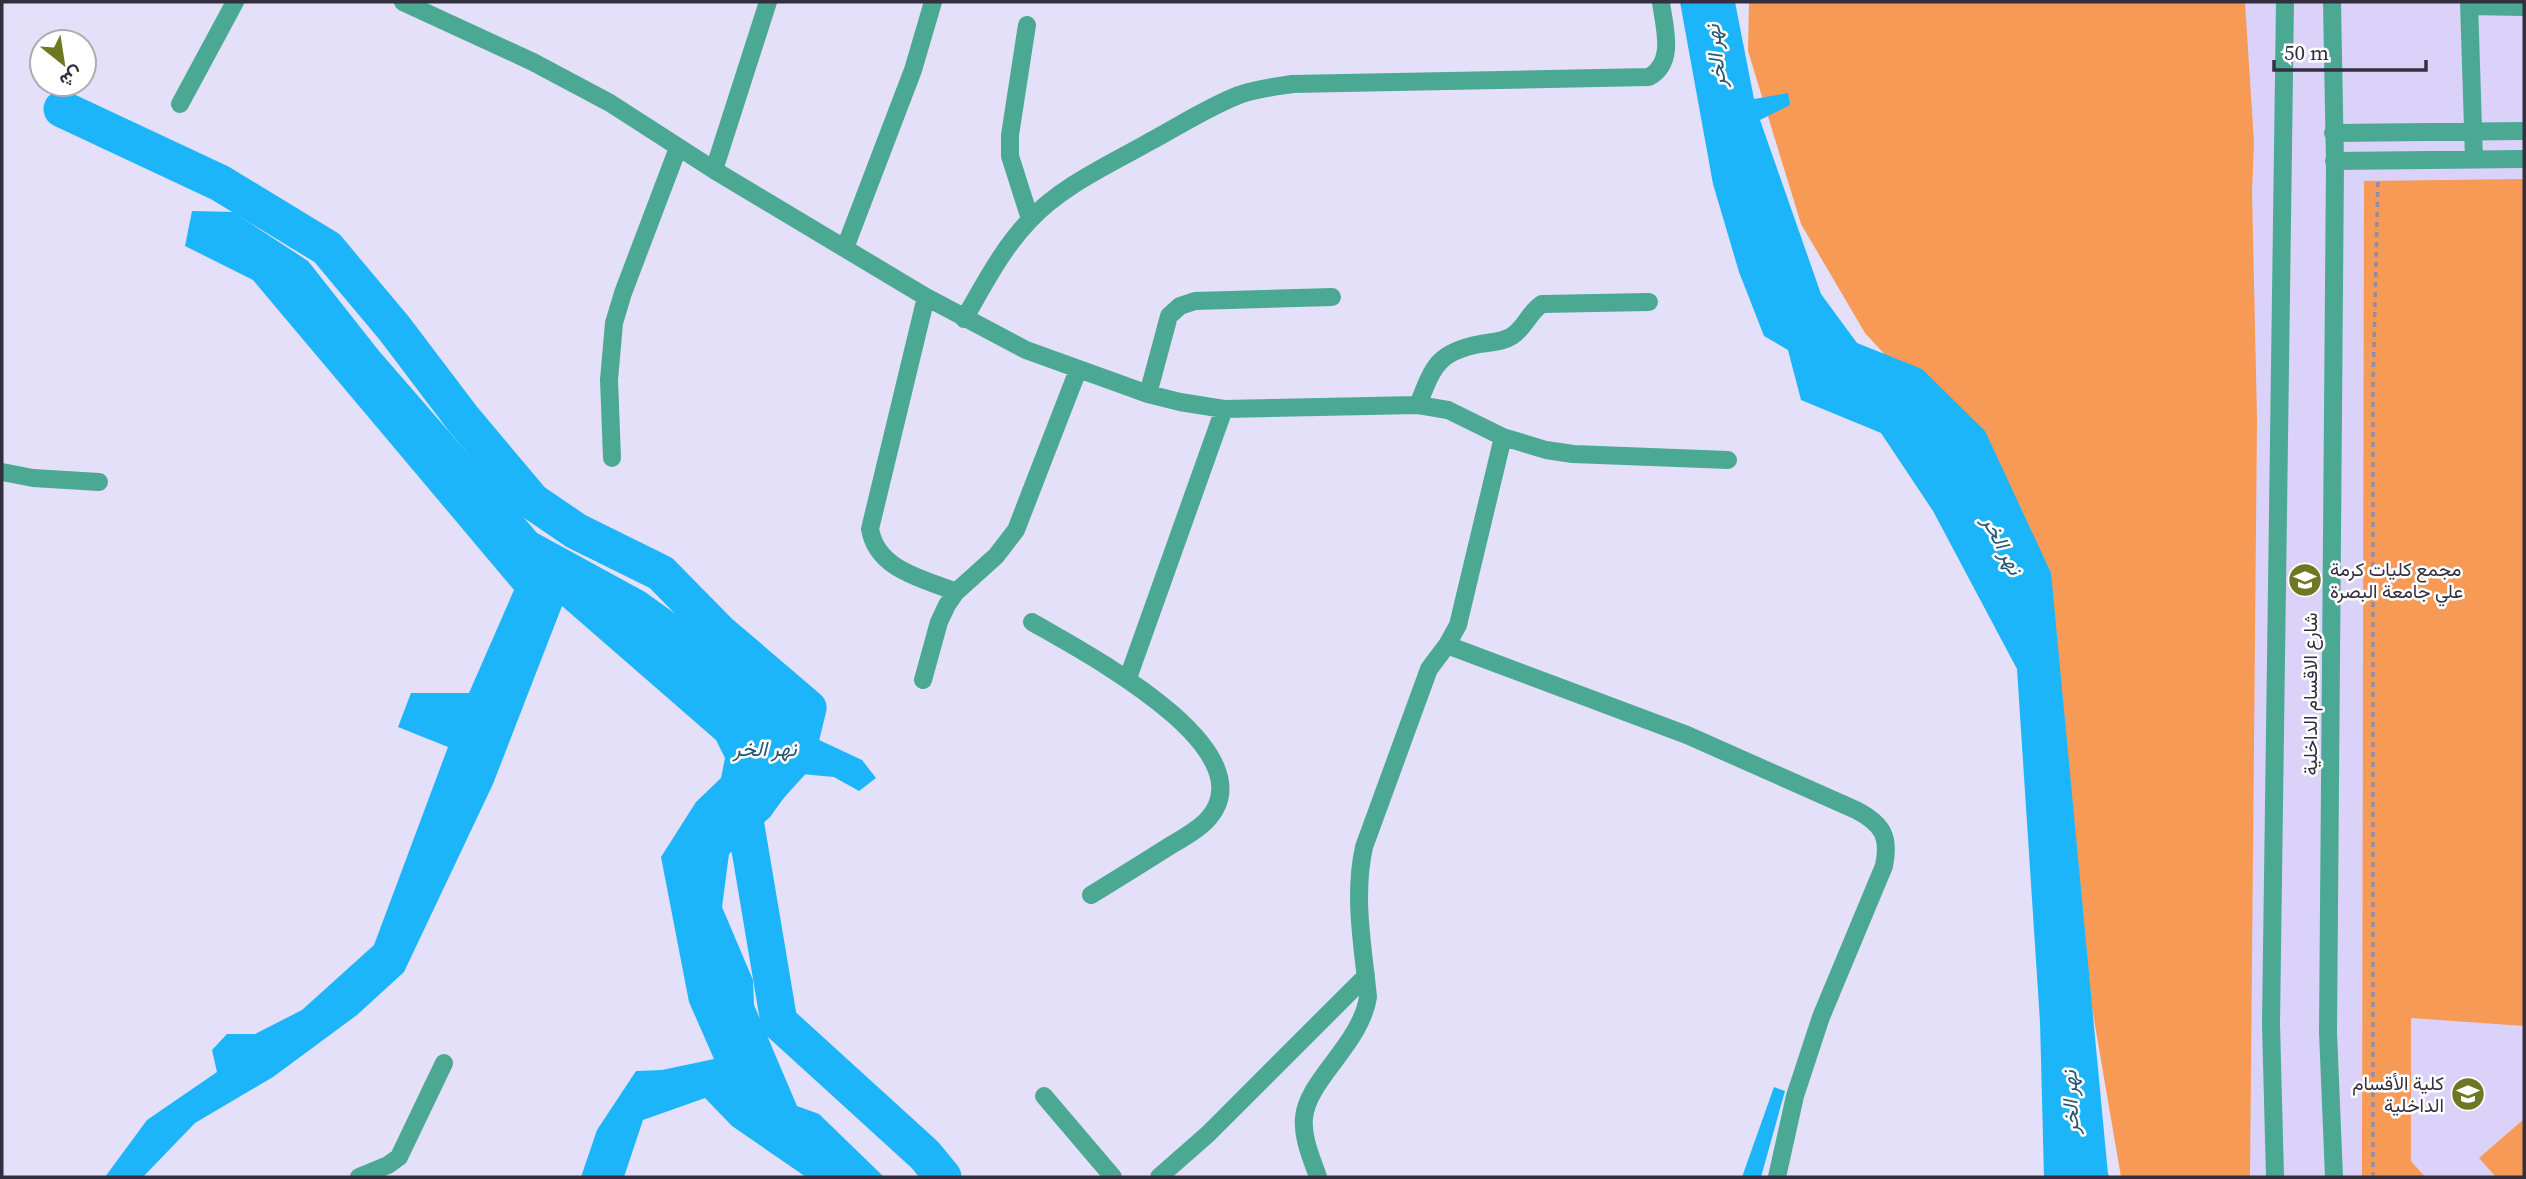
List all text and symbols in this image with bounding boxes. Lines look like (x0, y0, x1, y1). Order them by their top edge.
water label: نهر الخر (1697, 22, 1733, 91)
north arrow (28, 28, 98, 98)
scale bar (2274, 28, 2426, 72)
text: 50 m (2284, 38, 2329, 67)
text: ش (55, 61, 88, 95)
water label: نهر الخر (1975, 509, 2031, 580)
place label: مجمع كليات كرمة علي جامعة البصرة (2330, 556, 2463, 607)
school or university icon: مجمع كليات كرمة علي جامعة البصرة (2286, 561, 2324, 599)
street label: شارع الاقسام الداخلية (2297, 612, 2323, 776)
water label: نهر الخر (732, 734, 797, 763)
water label: نهر الخر (2054, 1069, 2086, 1136)
place label: كلية الأقسام الداخلية (2352, 1070, 2444, 1118)
school or university icon: كلية الأقسام الداخلية (2449, 1075, 2487, 1113)

